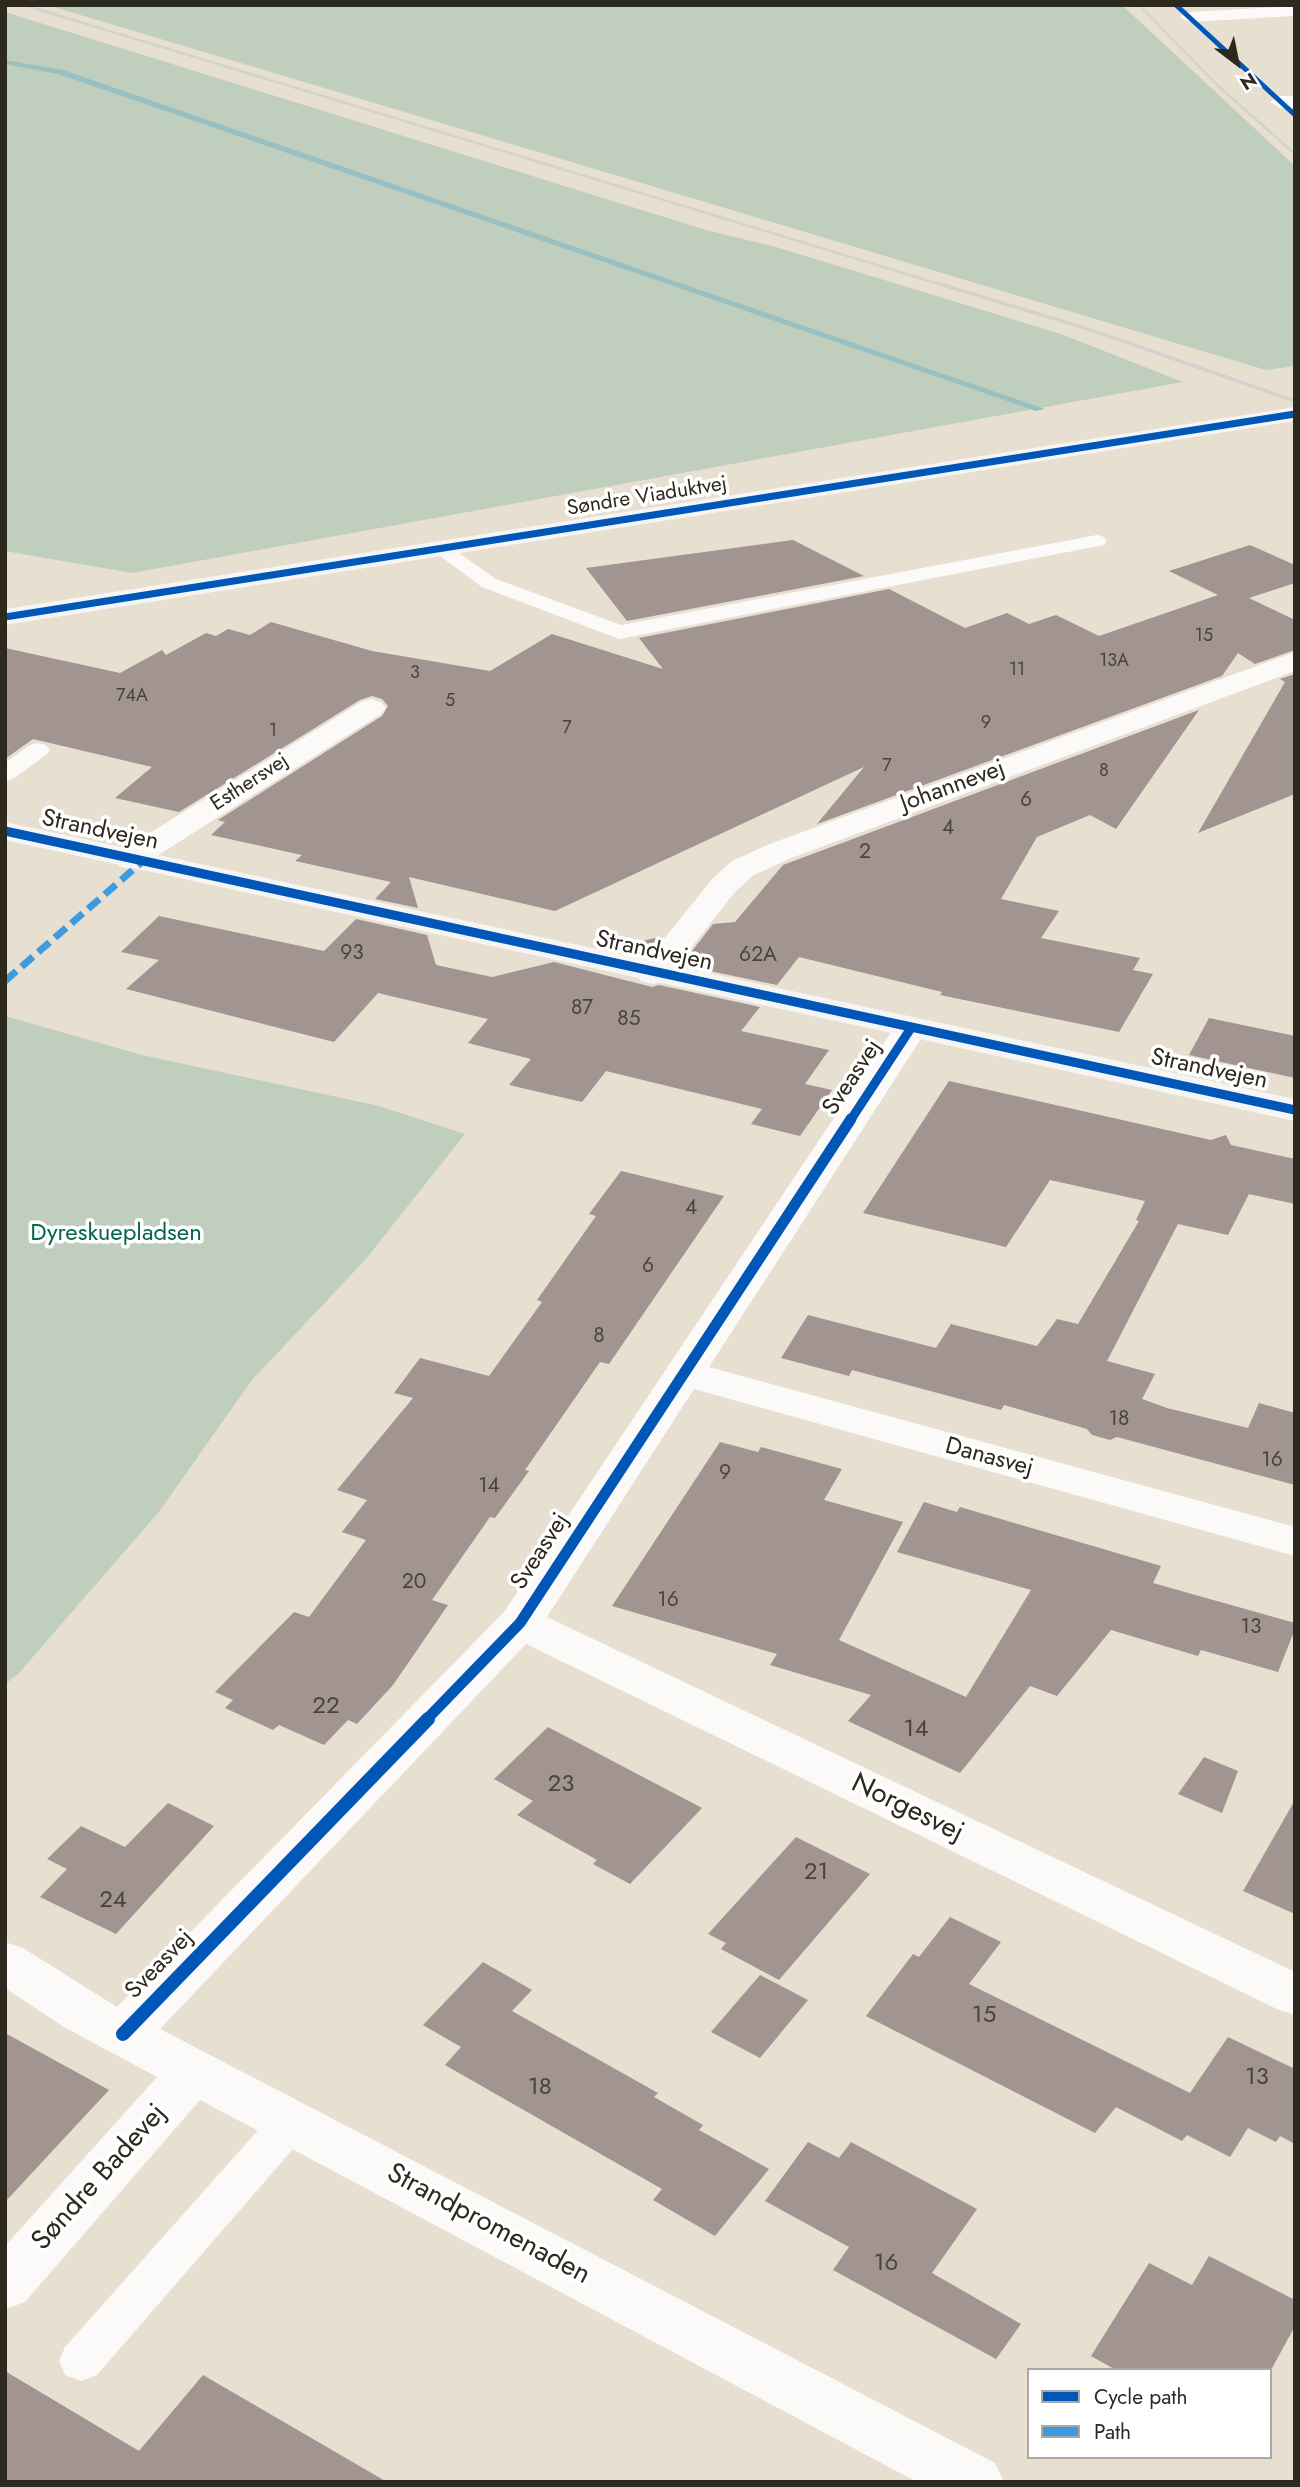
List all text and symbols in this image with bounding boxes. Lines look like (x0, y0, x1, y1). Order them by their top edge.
north arrow (1202, 28, 1272, 98)
text: N (1235, 66, 1262, 97)
street label: Søndre Viaduktvej (565, 472, 729, 522)
house number: 15 (1195, 626, 1213, 648)
house number: 13A (1099, 651, 1129, 673)
house number: 11 (1009, 660, 1025, 682)
house number: 3 (410, 663, 420, 685)
house number: 74A (116, 686, 148, 708)
house number: 5 (445, 691, 455, 713)
house number: 9 (981, 713, 991, 735)
house number: 7 (562, 718, 572, 740)
house number: 1 (269, 721, 277, 743)
street label: Esthersvej (206, 749, 294, 817)
street label: Johannevej (897, 755, 1009, 819)
house number: 7 (882, 756, 892, 778)
house number: 8 (1099, 761, 1109, 783)
house number: 6 (1020, 788, 1032, 814)
street label: Strandvejen (39, 805, 161, 857)
house number: 4 (942, 816, 954, 842)
house number: 2 (859, 840, 871, 866)
street label: Strandvejen (593, 926, 715, 978)
house number: 93 (340, 941, 364, 967)
house number: 62A (739, 943, 777, 969)
house number: 87 (571, 996, 593, 1022)
house number: 85 (617, 1007, 641, 1033)
street label: Sveasvej (817, 1035, 889, 1121)
street label: Strandvejen (1148, 1044, 1270, 1096)
house number: 4 (685, 1196, 697, 1222)
park label: Dyreskuepladsen (30, 1220, 202, 1248)
house number: 6 (642, 1254, 654, 1280)
house number: 8 (593, 1324, 605, 1350)
house number: 18 (1109, 1407, 1129, 1433)
street label: Danasvej (942, 1432, 1036, 1484)
house number: 16 (1261, 1448, 1283, 1474)
house number: 9 (719, 1461, 731, 1487)
house number: 14 (478, 1474, 500, 1500)
street label: Sveasvej (506, 1508, 576, 1596)
house number: 20 (402, 1570, 426, 1596)
house number: 16 (657, 1588, 679, 1614)
house number: 13 (1241, 1615, 1261, 1641)
house number: 22 (312, 1693, 340, 1721)
house number: 14 (904, 1716, 928, 1744)
street label: Norgesvej (845, 1767, 969, 1851)
house number: 23 (548, 1771, 574, 1799)
house number: 21 (804, 1859, 828, 1887)
house number: 24 (99, 1887, 127, 1915)
street label: Sveasvej (120, 1924, 200, 2006)
house number: 15 (972, 2002, 996, 2030)
house number: 13 (1245, 2064, 1269, 2092)
house number: 18 (528, 2074, 552, 2102)
street label: Søndre Badevej (25, 2098, 175, 2258)
street label: Strandpromenaden (380, 2157, 596, 2293)
house number: 16 (874, 2250, 898, 2278)
legend (1027, 2368, 1272, 2459)
text: Cycle path (1094, 2382, 1187, 2412)
text: Path (1094, 2417, 1131, 2447)

